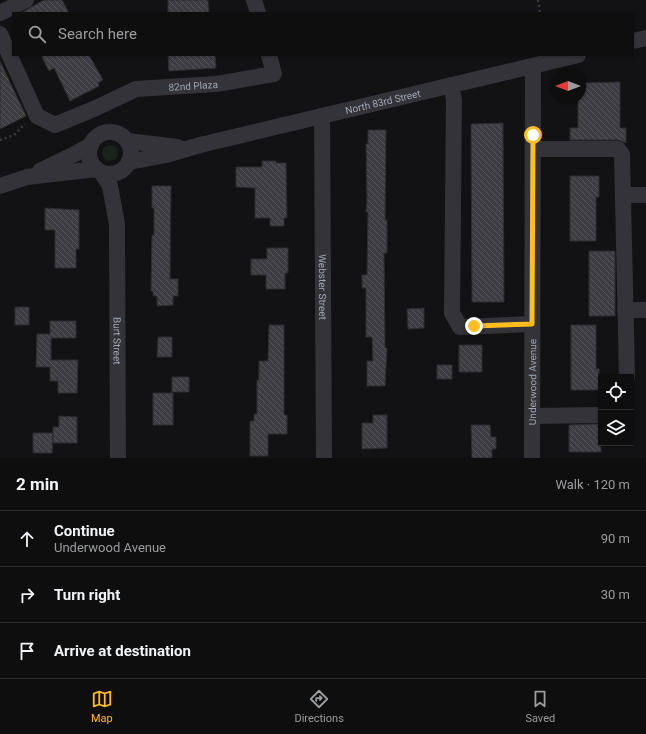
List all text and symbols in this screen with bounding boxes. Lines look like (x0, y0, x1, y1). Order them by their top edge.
search box (12, 12, 634, 56)
icon: search (26, 23, 48, 45)
text: Search here (58, 25, 137, 43)
north arrow (550, 68, 586, 104)
street label: 82nd Plaza (168, 78, 218, 92)
street label: North 83rd Street (344, 87, 421, 116)
route start (524, 126, 542, 144)
street label: Webster Street (317, 254, 329, 320)
street label: Burt Street (112, 317, 123, 365)
route end (465, 317, 483, 335)
street label: Underwood Avenue (527, 339, 538, 425)
map controls (598, 374, 634, 446)
button: locate (598, 374, 634, 410)
button: layers (598, 410, 634, 446)
text: 2 min (16, 474, 59, 494)
text: Walk · 120 m (555, 477, 630, 492)
text: Continue (54, 522, 115, 540)
icon: ahead (16, 528, 38, 550)
text: 90 m (601, 531, 630, 546)
text: Underwood Avenue (54, 540, 166, 555)
icon: right (16, 584, 38, 606)
text: Turn right (54, 586, 120, 604)
text: 30 m (601, 587, 630, 602)
icon: arrive (16, 640, 38, 662)
text: Arrive at destination (54, 642, 191, 660)
tab: Map (91, 688, 113, 725)
tab: Directions (294, 688, 344, 725)
tab: Saved (525, 688, 555, 725)

